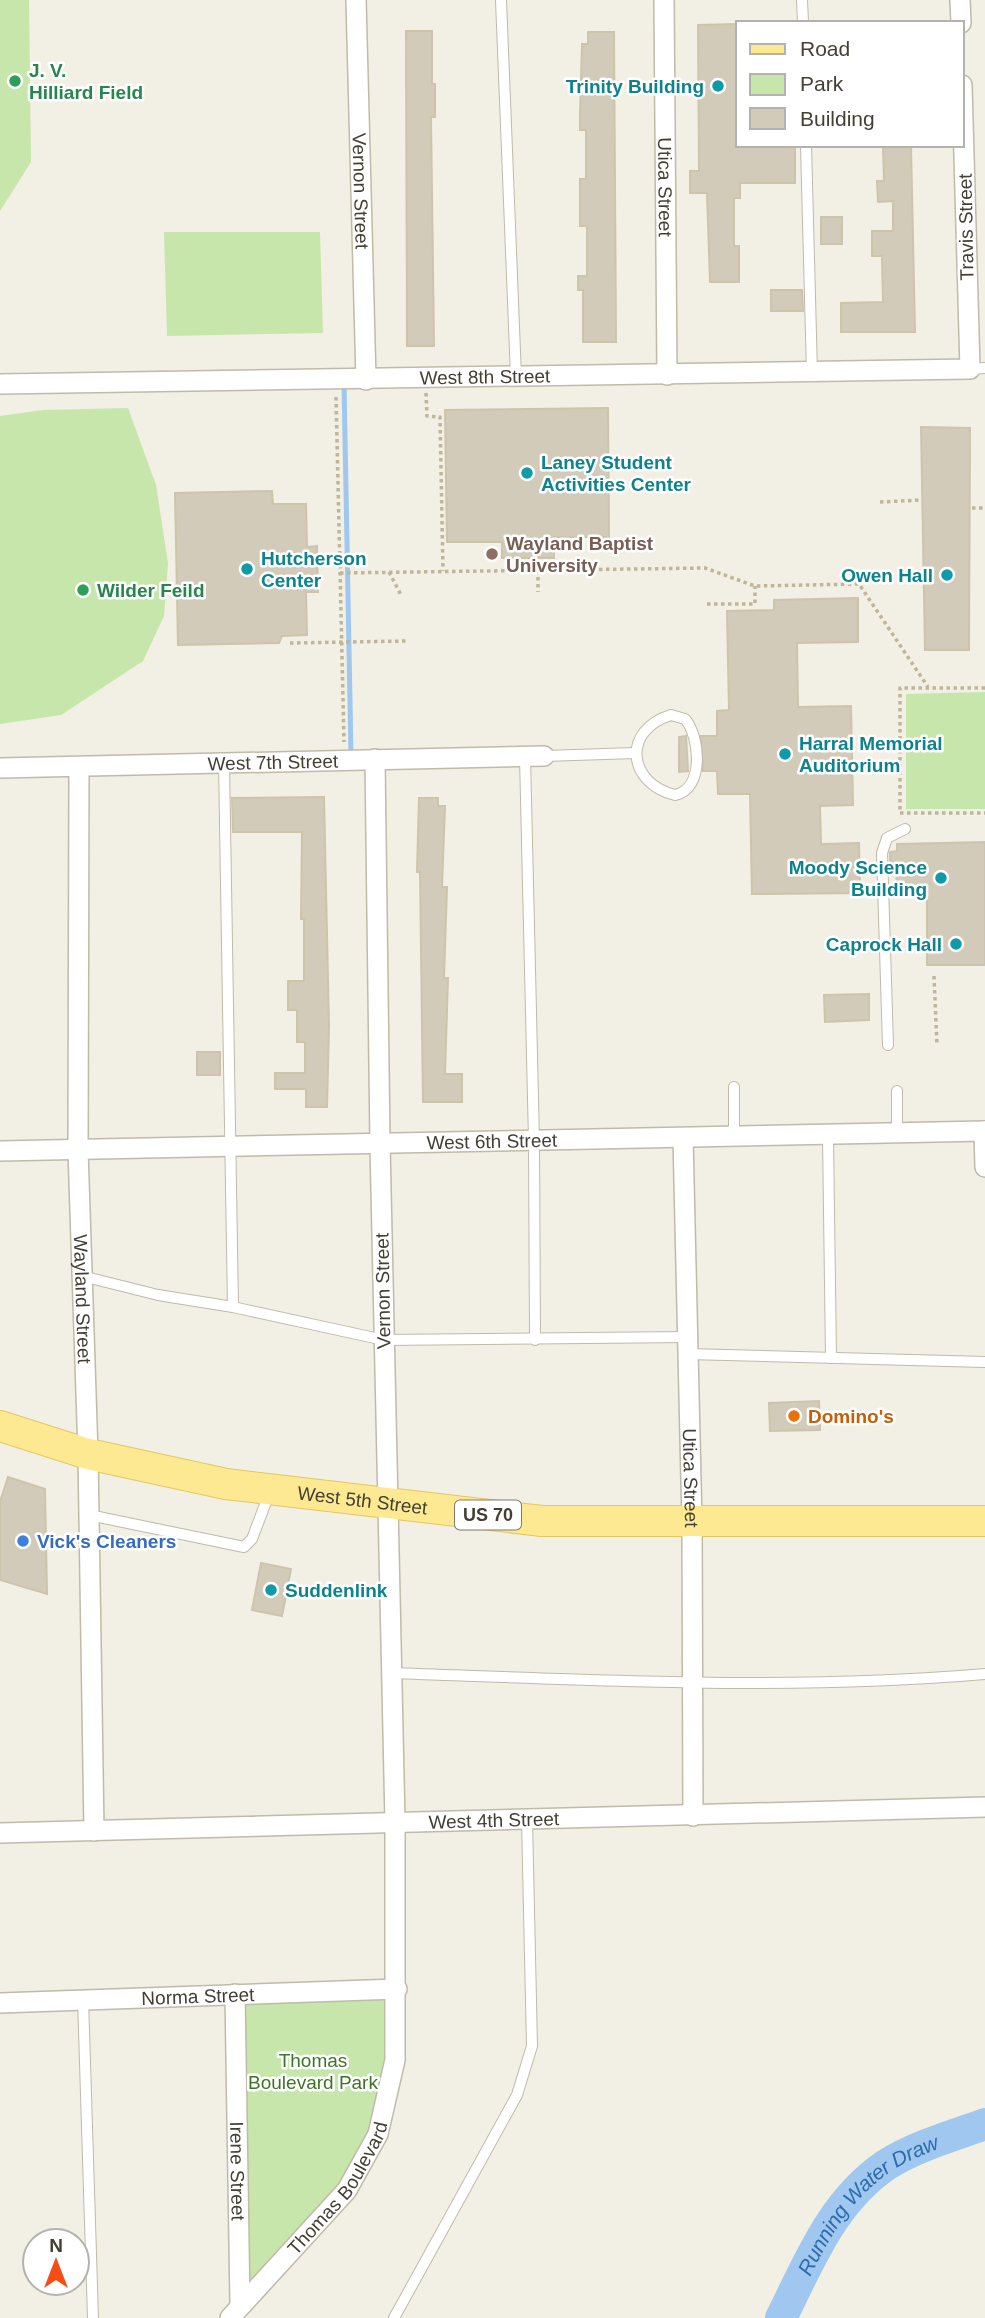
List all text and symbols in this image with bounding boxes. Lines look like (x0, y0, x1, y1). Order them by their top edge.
legend (736, 21, 964, 147)
text: Road (800, 37, 850, 60)
place label: J. V. Hilliard Field (29, 60, 143, 103)
text: Park (800, 72, 844, 95)
marker: J. V. Hilliard Field (7, 73, 23, 89)
place label: Trinity Building (566, 76, 704, 97)
marker: Trinity Building (710, 78, 726, 94)
text: Building (800, 107, 875, 130)
street label: Vernon Street (349, 133, 373, 250)
street label: Utica Street (655, 137, 676, 237)
street label: Travis Street (955, 173, 977, 281)
street label: West 8th Street (419, 365, 551, 388)
place label: Laney Student Activities Center (541, 452, 692, 495)
marker: Laney Student Activities Center (519, 465, 535, 481)
place label: Wayland Baptist University (506, 533, 654, 576)
marker: Wayland Baptist University (484, 546, 500, 562)
place label: Hutcherson Center (261, 548, 367, 591)
marker: Hutcherson Center (239, 561, 255, 577)
place label: Owen Hall (841, 565, 933, 586)
marker: Owen Hall (939, 567, 955, 583)
place label: Wilder Feild (97, 580, 205, 601)
marker: Wilder Feild (75, 582, 91, 598)
place label: Harral Memorial Auditorium (799, 733, 943, 776)
marker: Harral Memorial Auditorium (777, 746, 793, 762)
street label: West 7th Street (207, 750, 339, 774)
place label: Moody Science Building (789, 857, 927, 900)
marker: Moody Science Building (933, 870, 949, 886)
place label: Caprock Hall (826, 934, 942, 955)
marker: Caprock Hall (948, 936, 964, 952)
street label: West 6th Street (426, 1129, 558, 1153)
street label: Vernon Street (371, 1232, 395, 1349)
street label: Wayland Street (70, 1234, 96, 1365)
place label: Domino's (808, 1406, 894, 1427)
marker: Domino's (786, 1408, 802, 1424)
street label: Utica Street (679, 1428, 703, 1528)
street label: West 5th Street (296, 1482, 429, 1518)
road number: US 70 (455, 1500, 521, 1530)
place label: Vick's Cleaners (37, 1531, 176, 1552)
marker: Vick's Cleaners (15, 1533, 31, 1549)
place label: Suddenlink (285, 1580, 388, 1601)
marker: Suddenlink (263, 1582, 279, 1598)
street label: West 4th Street (428, 1808, 560, 1832)
street label: Norma Street (141, 1984, 255, 2009)
park label: Thomas Boulevard Park (248, 2050, 378, 2093)
street label: Thomas Boulevard (283, 2120, 391, 2259)
street label: Irene Street (227, 2121, 249, 2222)
water label: Running Water Draw (792, 2129, 943, 2279)
north arrow (21, 2227, 91, 2297)
text: N (49, 2235, 63, 2256)

